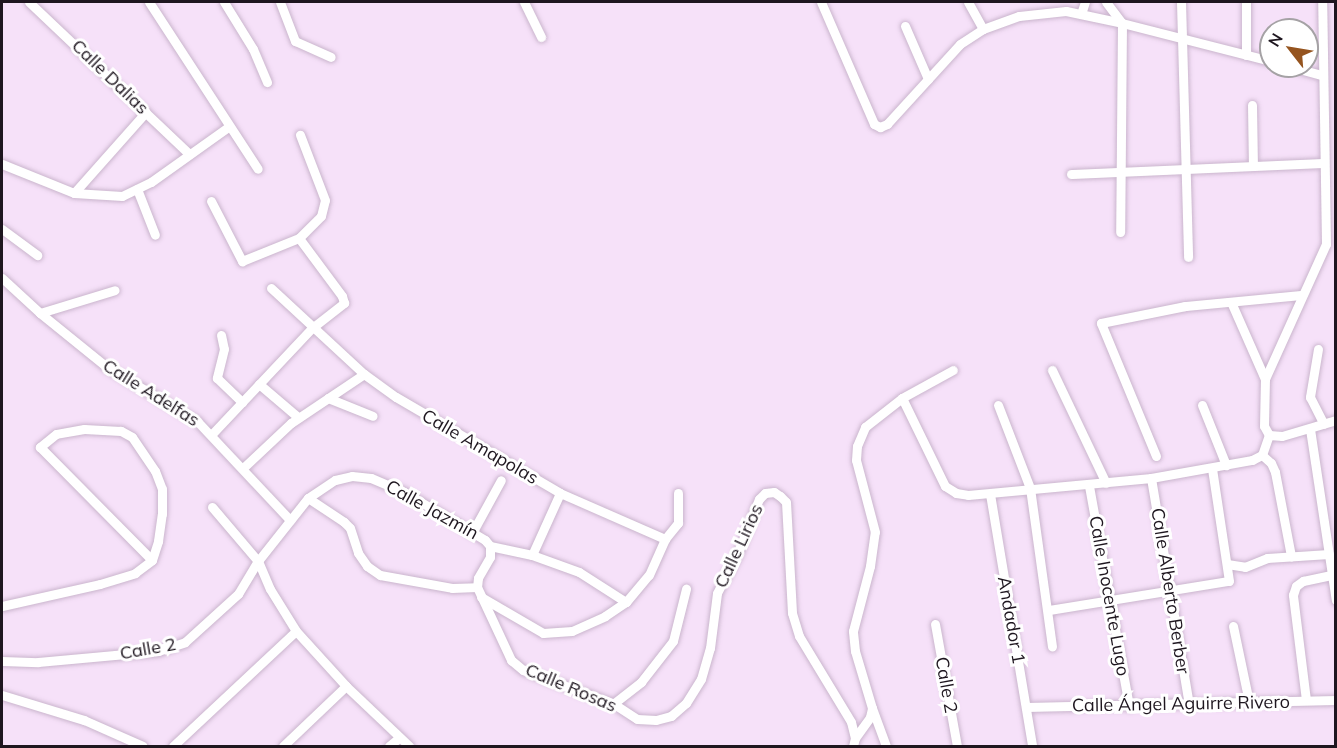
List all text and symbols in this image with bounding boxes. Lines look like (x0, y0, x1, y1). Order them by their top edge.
north arrow (1259, 18, 1319, 78)
text: N (1264, 29, 1287, 50)
street label: Calle Dalias (67, 35, 153, 119)
street label: Calle Adelfas (99, 355, 203, 431)
street label: Calle Amapolas (418, 405, 542, 489)
street label: Calle Jazmín (382, 476, 482, 544)
street label: Calle Lirios (710, 501, 768, 591)
street label: Calle Alberto Berber (1146, 506, 1194, 676)
street label: Calle Inocente Lugo (1084, 514, 1134, 678)
street label: Andador 1 (993, 575, 1029, 665)
street label: Calle 2 (118, 633, 178, 665)
street label: Calle 2 (930, 655, 962, 715)
street label: Calle Rosas (522, 659, 620, 717)
street label: Calle Ángel Aguirre Rivero (1072, 691, 1290, 717)

